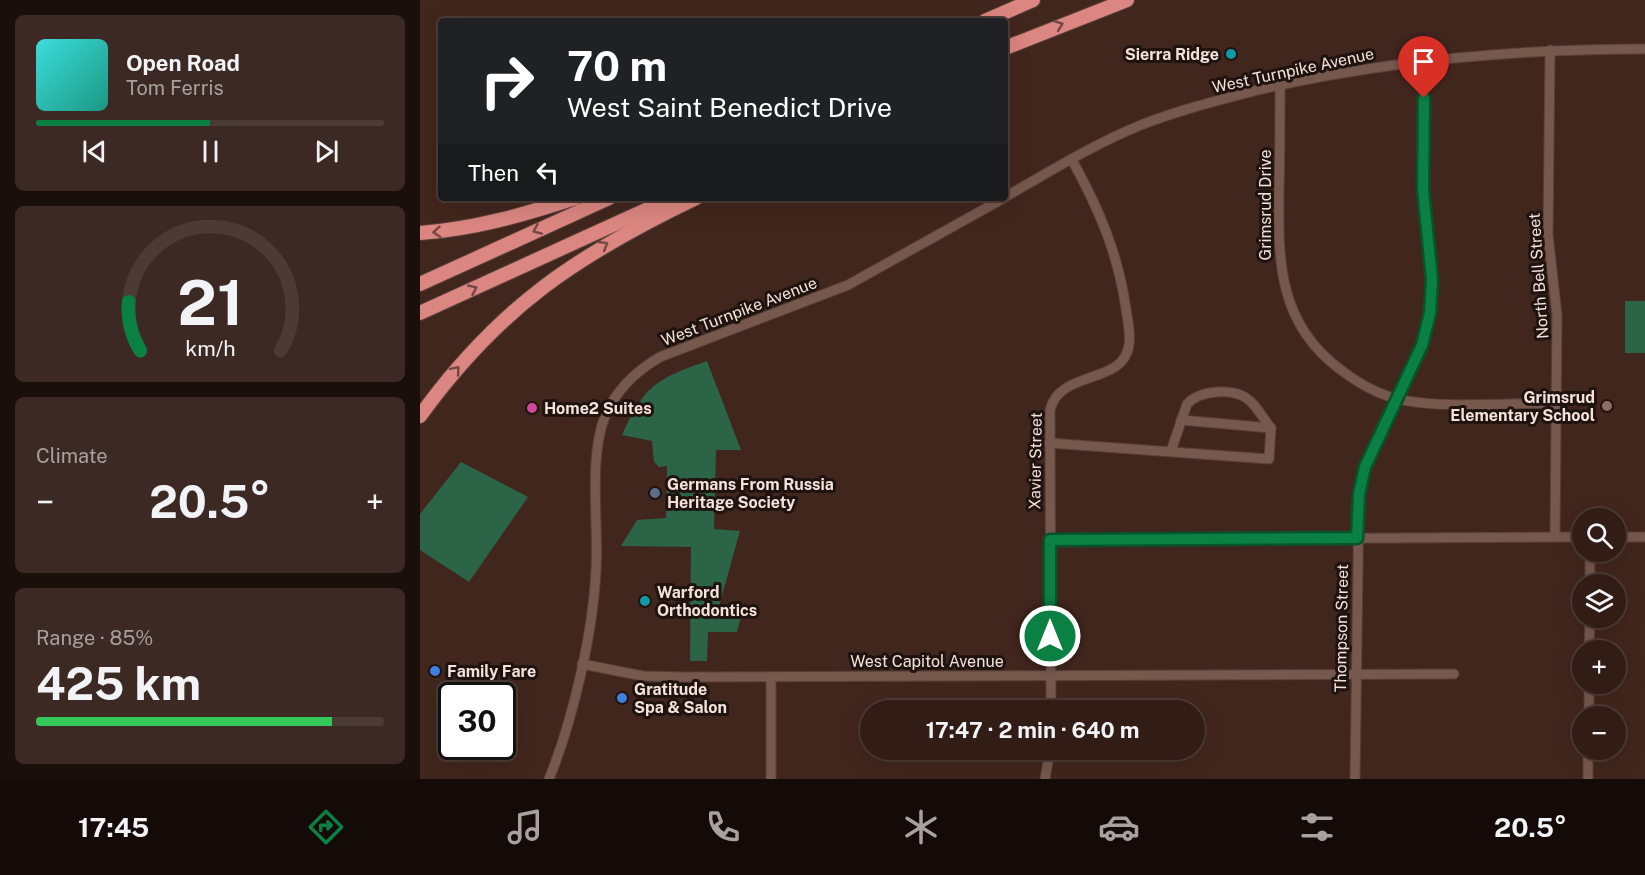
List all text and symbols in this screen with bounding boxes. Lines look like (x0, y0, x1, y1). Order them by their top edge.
one-way arrow (1053, 20, 1064, 32)
pin (1398, 36, 1449, 98)
text: 70 m (567, 41, 667, 90)
icon: right (468, 42, 546, 120)
street label: West Turnpike Avenue (1210, 44, 1376, 97)
place label: Sierra Ridge (1125, 45, 1219, 64)
icon: arrive (1407, 45, 1440, 78)
marker: Sierra Ridge (1224, 47, 1238, 61)
text: Open Road (126, 50, 240, 76)
text: Tom Ferris (126, 76, 224, 100)
text: West Saint Benedict Drive (567, 91, 892, 123)
icon: previous (78, 135, 111, 168)
icon: pause (194, 135, 227, 168)
icon: next (310, 135, 343, 168)
street label: Grimsrud Drive (1256, 149, 1275, 261)
icon: left (531, 156, 564, 189)
text: Then (468, 160, 519, 186)
street label: North Bell Street (1525, 212, 1552, 340)
one-way arrow (532, 223, 543, 235)
one-way arrow (432, 225, 441, 238)
one-way arrow (598, 240, 608, 252)
text: 21 (177, 266, 243, 339)
street label: West Turnpike Avenue (659, 273, 820, 350)
one-way arrow (467, 284, 478, 296)
text: km/h (185, 336, 235, 361)
one-way arrow (448, 366, 459, 377)
place label: Grimsrud Elementary School (1450, 388, 1595, 425)
place label: Home2 Suites (544, 399, 652, 418)
marker: Grimsrud Elementary School (1600, 399, 1614, 413)
marker: Home2 Suites (525, 401, 539, 415)
street label: Xavier Street (1025, 412, 1046, 510)
text: Climate (36, 444, 108, 468)
text: 20.5° (149, 475, 271, 528)
place label: Germans From Russia Heritage Society (667, 475, 834, 512)
text: − (36, 483, 54, 521)
text: + (366, 483, 384, 521)
marker: Germans From Russia Heritage Society (648, 486, 662, 500)
map controls (1572, 508, 1626, 760)
button: search (1572, 508, 1626, 562)
street label: Thompson Street (1331, 564, 1352, 692)
button: layers (1572, 574, 1626, 628)
place label: Warford Orthodontics (657, 583, 757, 620)
marker: Warford Orthodontics (638, 594, 652, 608)
position arrow (1018, 604, 1082, 668)
text: Range · 85% (36, 626, 153, 650)
button: + (1572, 640, 1626, 694)
street label: West Capitol Avenue (850, 652, 1004, 671)
text: 425 km (36, 657, 201, 710)
place label: Family Fare (447, 662, 536, 681)
marker: Family Fare (428, 664, 442, 678)
place label: Gratitude Spa & Salon (634, 680, 727, 717)
speed limit sign: 30 (438, 682, 516, 760)
marker: Gratitude Spa & Salon (615, 691, 629, 705)
button: − (1572, 706, 1626, 760)
text: 17:47 · 2 min · 640 m (926, 717, 1139, 743)
icon: directions (305, 806, 347, 848)
icon: music (504, 806, 546, 848)
icon: phone (702, 806, 744, 848)
icon: climate (900, 806, 942, 848)
icon: car (1098, 806, 1140, 848)
icon: filters (1296, 806, 1338, 848)
text: 17:45 (78, 811, 149, 843)
text: 20.5° (1494, 811, 1567, 843)

